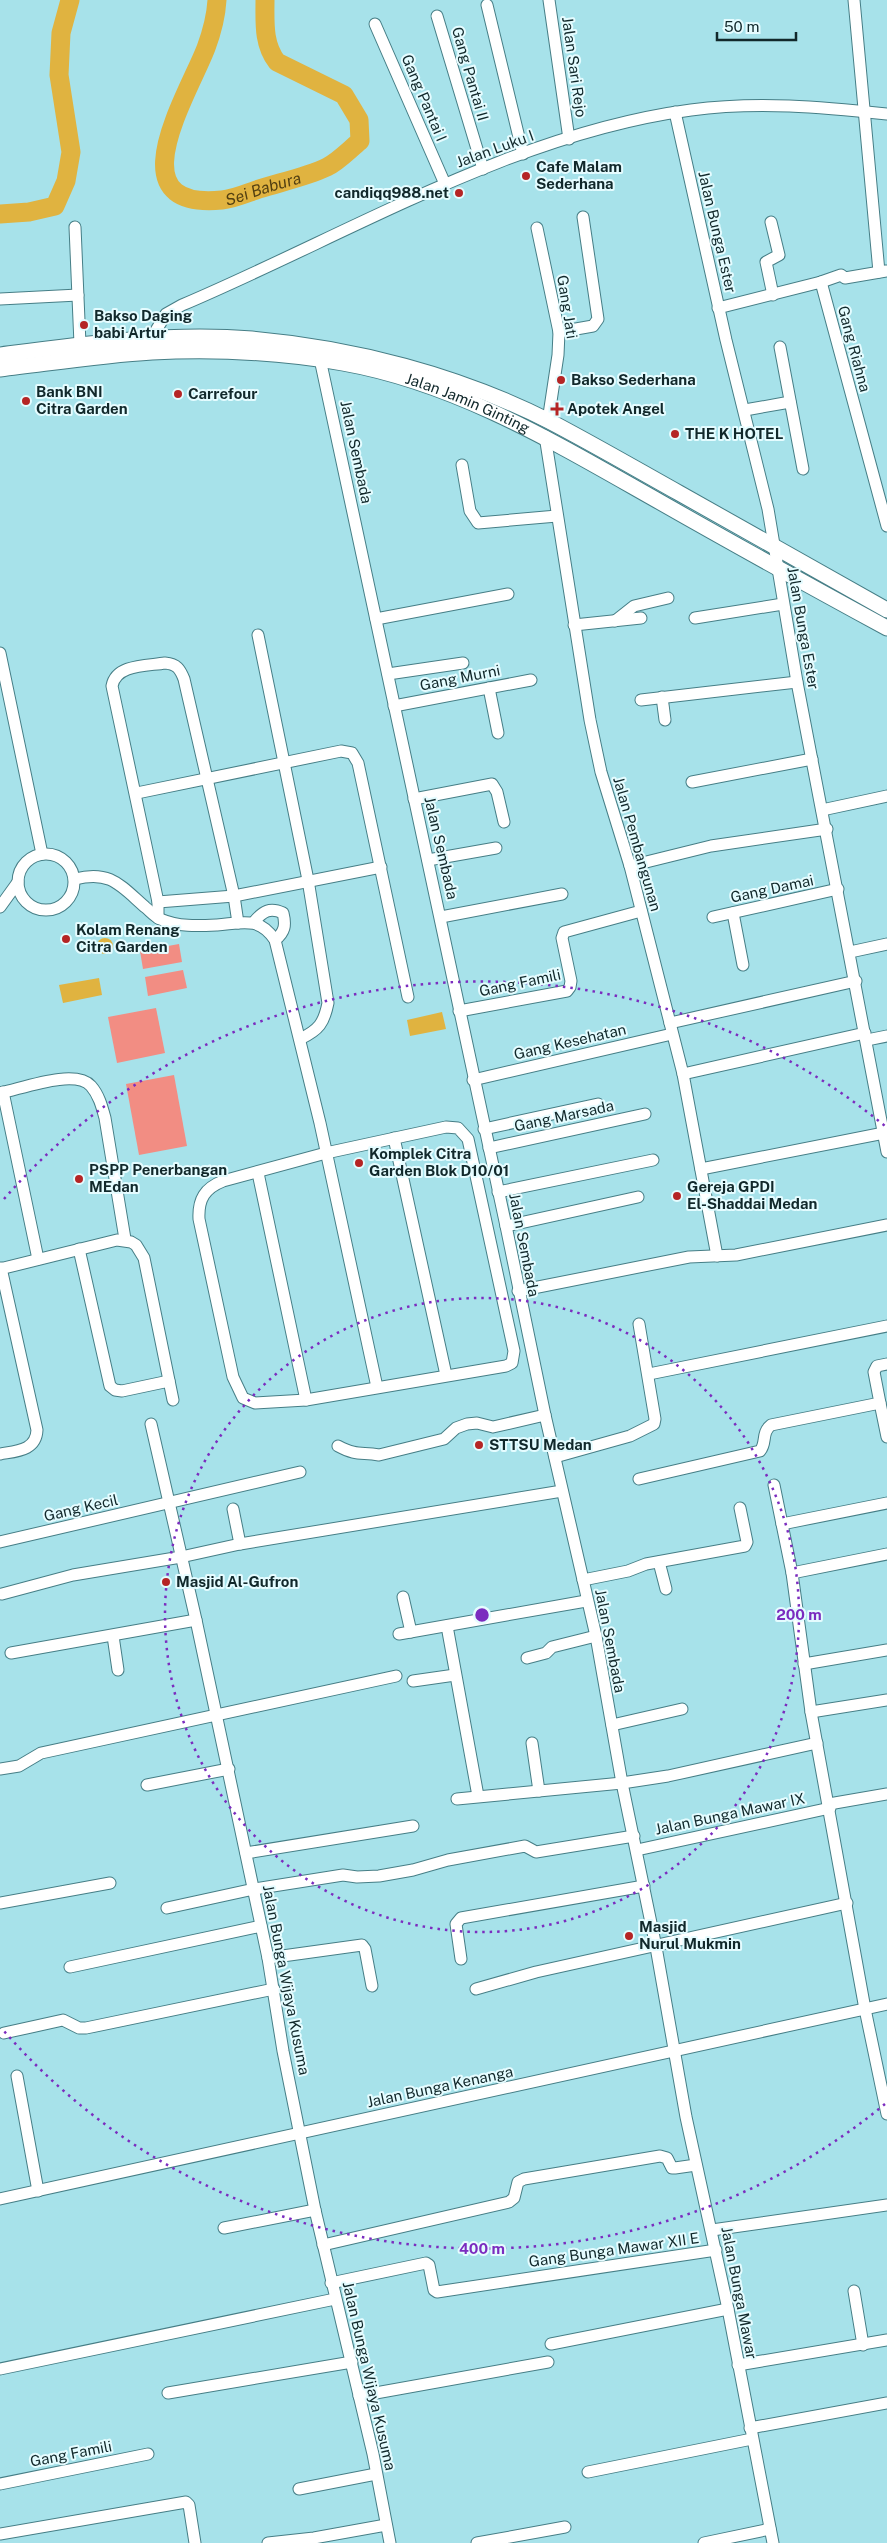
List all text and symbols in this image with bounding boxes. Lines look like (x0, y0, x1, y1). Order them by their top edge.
scale bar (717, 10, 796, 42)
street label: Jalan Sari Rejo (559, 15, 590, 118)
text: 50 m (724, 18, 759, 35)
street label: Gang Pantai II (449, 25, 492, 123)
street label: Gang Pantai I (399, 52, 450, 144)
street label: Jalan Luku I (454, 127, 536, 170)
place label: Cafe Malam Sederhana (536, 158, 622, 192)
water label: Sei Babura (223, 168, 303, 210)
street label: Jalan Bunga Ester (695, 169, 740, 294)
marker: Cafe Malam Sederhana (520, 170, 532, 182)
place label: candiqq988.net (335, 184, 449, 201)
marker: candiqq988.net (453, 187, 465, 199)
street label: Gang Jati (554, 274, 581, 340)
street label: Gang Riahna (835, 304, 874, 394)
place label: Bakso Daging babi Artur (94, 307, 193, 341)
marker: Bakso Daging babi Artur (78, 319, 90, 331)
street label: Jalan Jamin Ginting (403, 370, 533, 437)
place label: Bakso Sederhana (571, 371, 696, 388)
marker: Bakso Sederhana (555, 374, 567, 386)
place label: Bank BNI Citra Garden (36, 383, 128, 417)
place label: Carrefour (188, 385, 257, 402)
marker: Carrefour (172, 388, 184, 400)
marker: Bank BNI Citra Garden (20, 395, 32, 407)
street label: Jalan Sembada (337, 399, 376, 505)
place label: Apotek Angel (567, 400, 665, 417)
marker: Apotek Angel (551, 403, 563, 415)
place label: THE K HOTEL (685, 425, 784, 442)
marker: THE K HOTEL (669, 428, 681, 440)
street label: Jalan Bunga Ester (784, 565, 823, 691)
street label: Gang Murni (418, 661, 501, 694)
street label: Jalan Pembangunan (610, 775, 665, 913)
street label: Jalan Sembada (421, 795, 462, 901)
street label: Gang Damai (729, 871, 815, 906)
place label: Kolam Renang Citra Garden (76, 921, 180, 955)
marker: Kolam Renang Citra Garden (60, 933, 72, 945)
street label: Gang Famili (478, 966, 562, 999)
street label: Gang Kesehatan (512, 1020, 628, 1063)
street label: Gang Marsada (513, 1097, 615, 1134)
place label: Komplek Citra Garden Blok D10/01 (369, 1145, 509, 1179)
marker: Komplek Citra Garden Blok D10/01 (353, 1157, 365, 1169)
place label: PSPP Penerbangan MEdan (89, 1161, 227, 1195)
marker: PSPP Penerbangan MEdan (73, 1173, 85, 1185)
place label: Gereja GPDI El-Shaddai Medan (687, 1178, 817, 1212)
marker: Gereja GPDI El-Shaddai Medan (671, 1190, 683, 1202)
street label: Jalan Sembada (506, 1192, 543, 1298)
place label: STTSU Medan (489, 1436, 592, 1453)
marker: STTSU Medan (473, 1439, 485, 1451)
street label: Gang Kecil (42, 1491, 120, 1524)
place label: Masjid Al-Gufron (176, 1573, 298, 1590)
marker: Masjid Al-Gufron (160, 1576, 172, 1588)
street label: Jalan Sembada (592, 1588, 629, 1694)
centre of rings (473, 1606, 491, 1624)
text: 200 m (776, 1606, 822, 1623)
street label: Jalan Bunga Mawar IX (653, 1789, 806, 1838)
street label: Jalan Bunga Wijaya Kusuma (260, 1883, 313, 2076)
place label: Masjid Nurul Mukmin (639, 1918, 741, 1952)
marker: Masjid Nurul Mukmin (623, 1930, 635, 1942)
street label: Jalan Bunga Kenanga (365, 2063, 515, 2110)
street label: Jalan Bunga Mawar (718, 2225, 761, 2361)
street label: Gang Bunga Mawar XII E (528, 2229, 700, 2270)
text: 400 m (459, 2240, 505, 2257)
street label: Jalan Bunga Wijaya Kusuma (339, 2280, 400, 2472)
street label: Gang Famili (29, 2437, 113, 2470)

